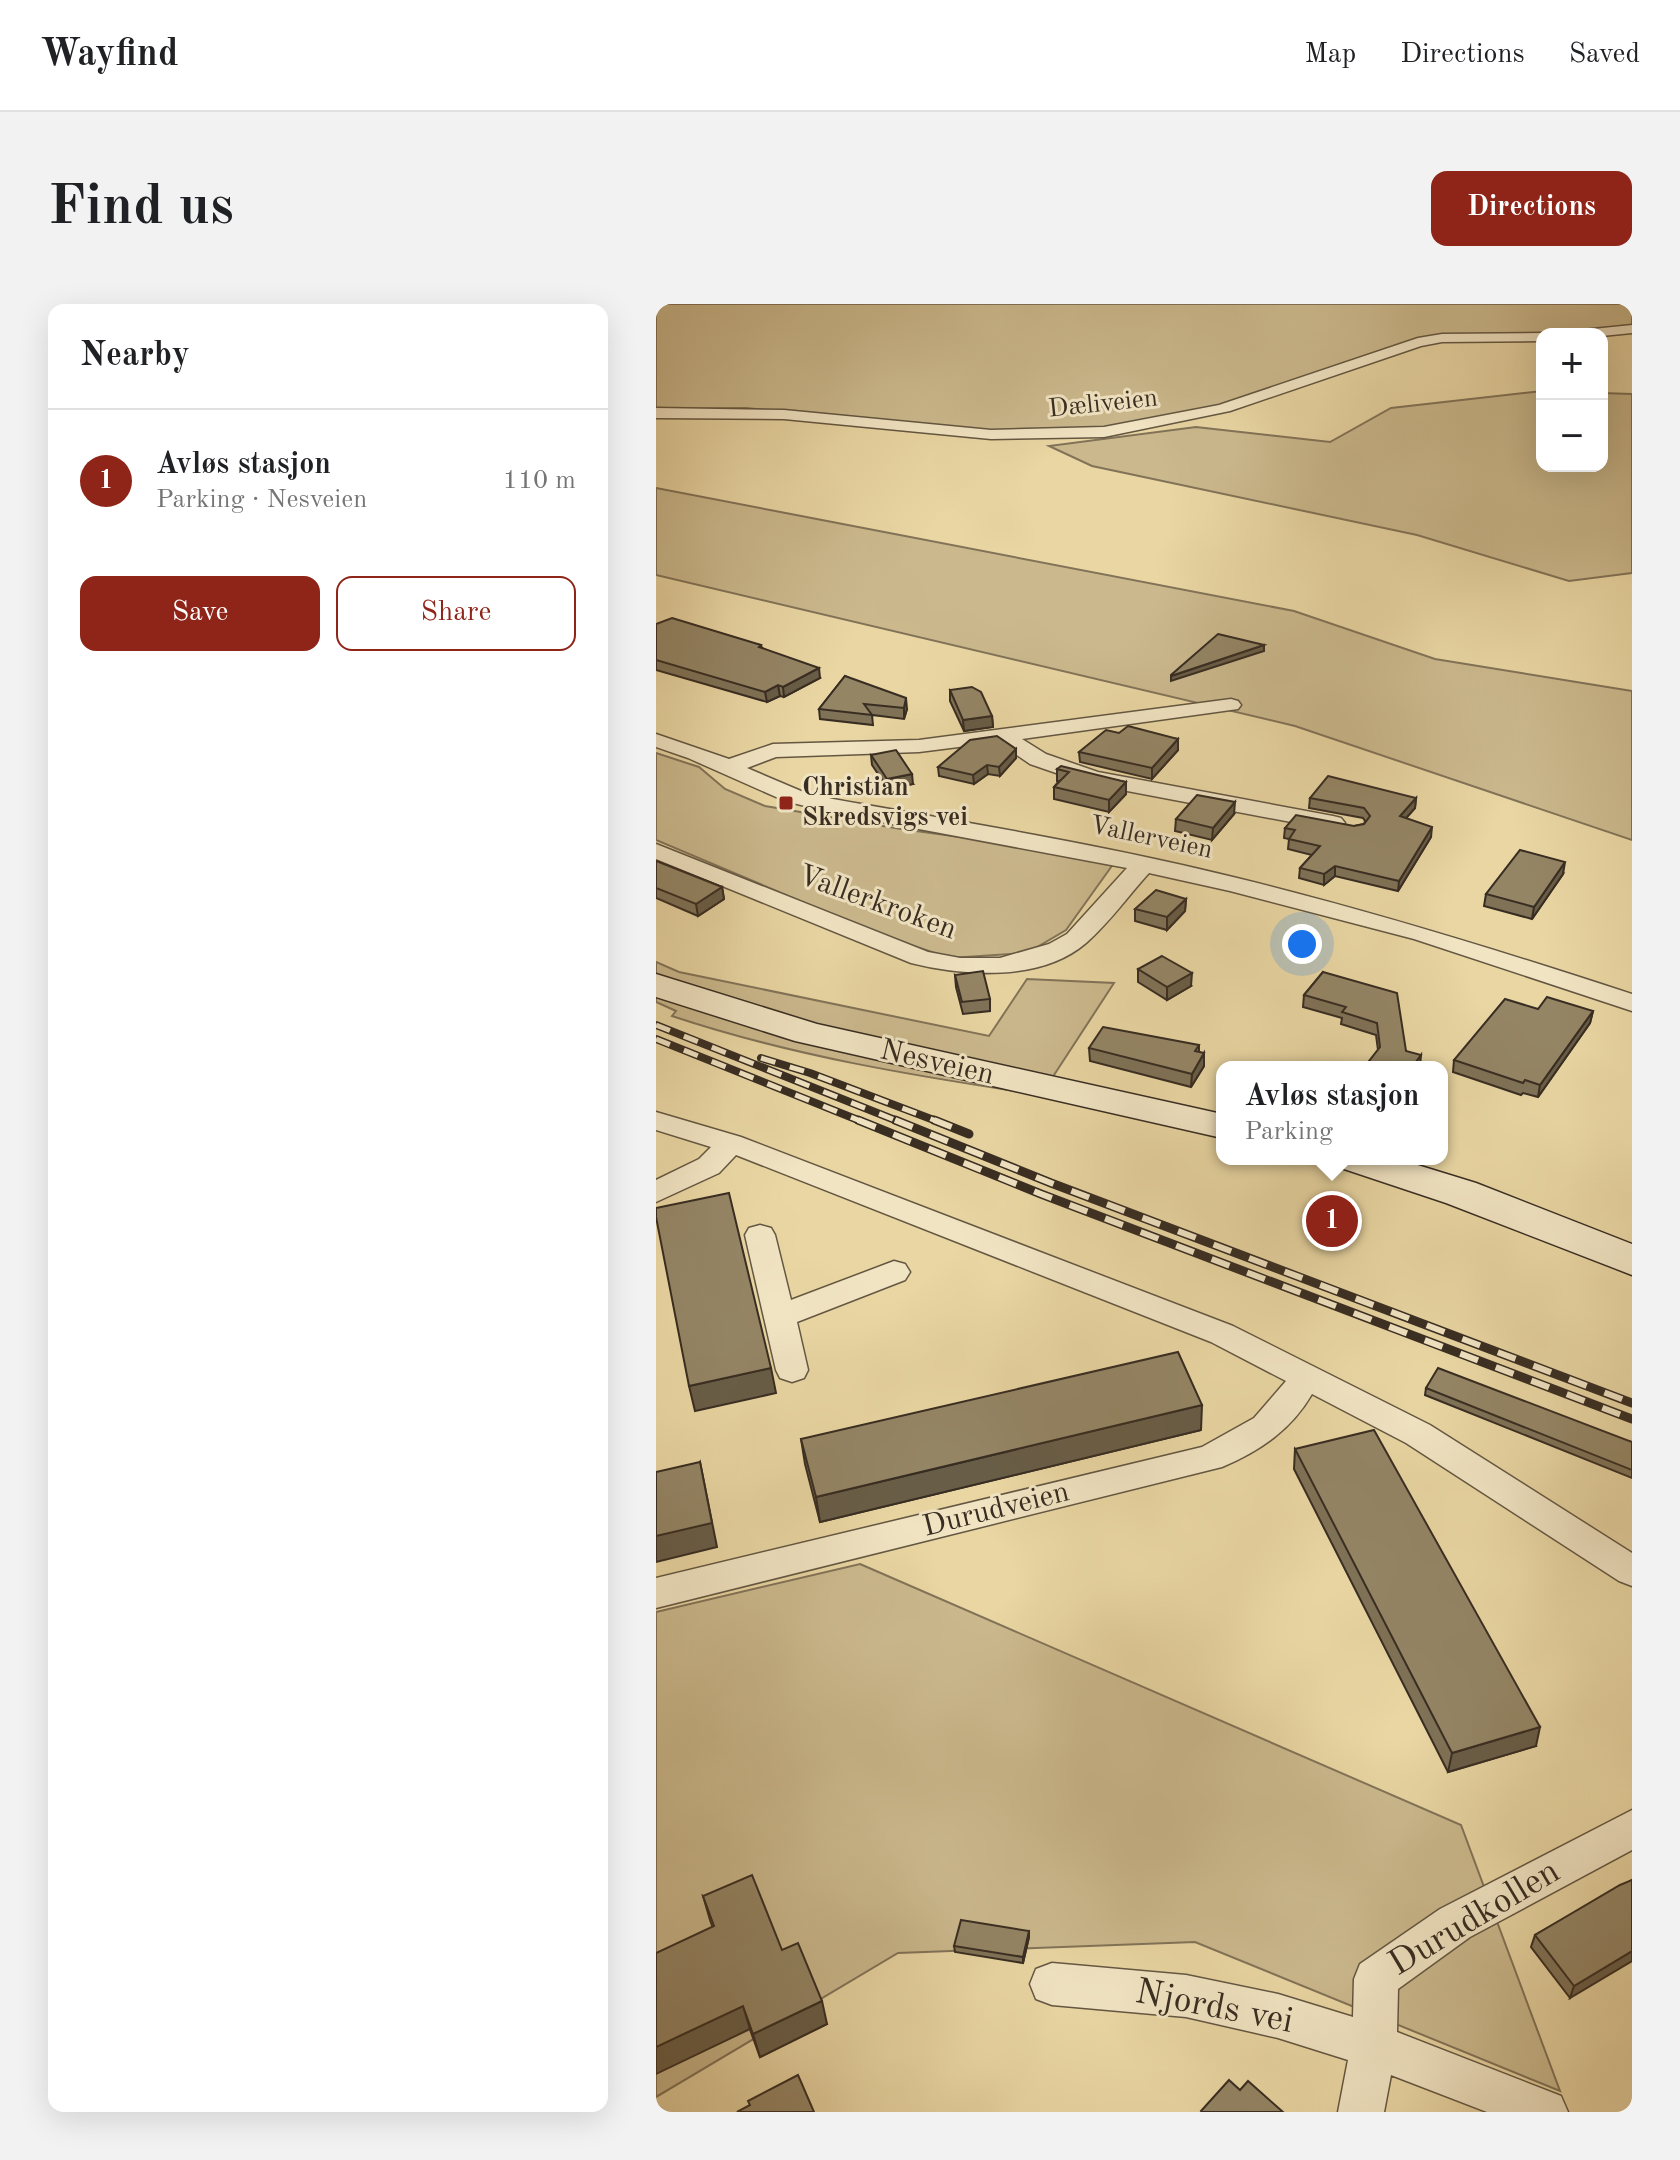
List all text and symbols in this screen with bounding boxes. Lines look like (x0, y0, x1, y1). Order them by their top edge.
text: Wayfind (40, 36, 178, 74)
text: Map (1304, 41, 1356, 69)
text: Directions (1400, 41, 1525, 69)
text: Saved (1569, 41, 1640, 69)
button: Directions (1431, 171, 1632, 246)
text: Find us (48, 180, 234, 236)
map controls (1536, 328, 1608, 472)
button: + (1536, 328, 1608, 400)
text: Nearby (80, 339, 190, 373)
street label: Dæliveien (1047, 385, 1159, 423)
button: − (1536, 400, 1608, 472)
text: Avløs stasjon (156, 450, 331, 480)
text: 1 (98, 468, 114, 494)
text: 110 m (503, 468, 576, 494)
text: Parking · Nesveien (156, 487, 367, 513)
button: Save (80, 576, 320, 651)
button: Share (336, 576, 576, 651)
place label: Christian Skredsvigs vei (802, 775, 968, 831)
marker: Christian Skredsvigs vei (777, 794, 795, 812)
street label: Vallerveien (1087, 812, 1215, 864)
street label: Vallerkroken (794, 860, 960, 946)
your location (1282, 924, 1322, 964)
street label: Nesveien (877, 1035, 997, 1091)
popup (1216, 1061, 1448, 1165)
text: Avløs stasjon (1244, 1082, 1420, 1112)
text: Parking (1244, 1119, 1333, 1145)
pin: 1 (1306, 1191, 1358, 1251)
street label: Durudveien (920, 1477, 1072, 1543)
street label: Durudkollen (1383, 1854, 1567, 1984)
street label: Njords vei (1132, 1975, 1296, 2041)

